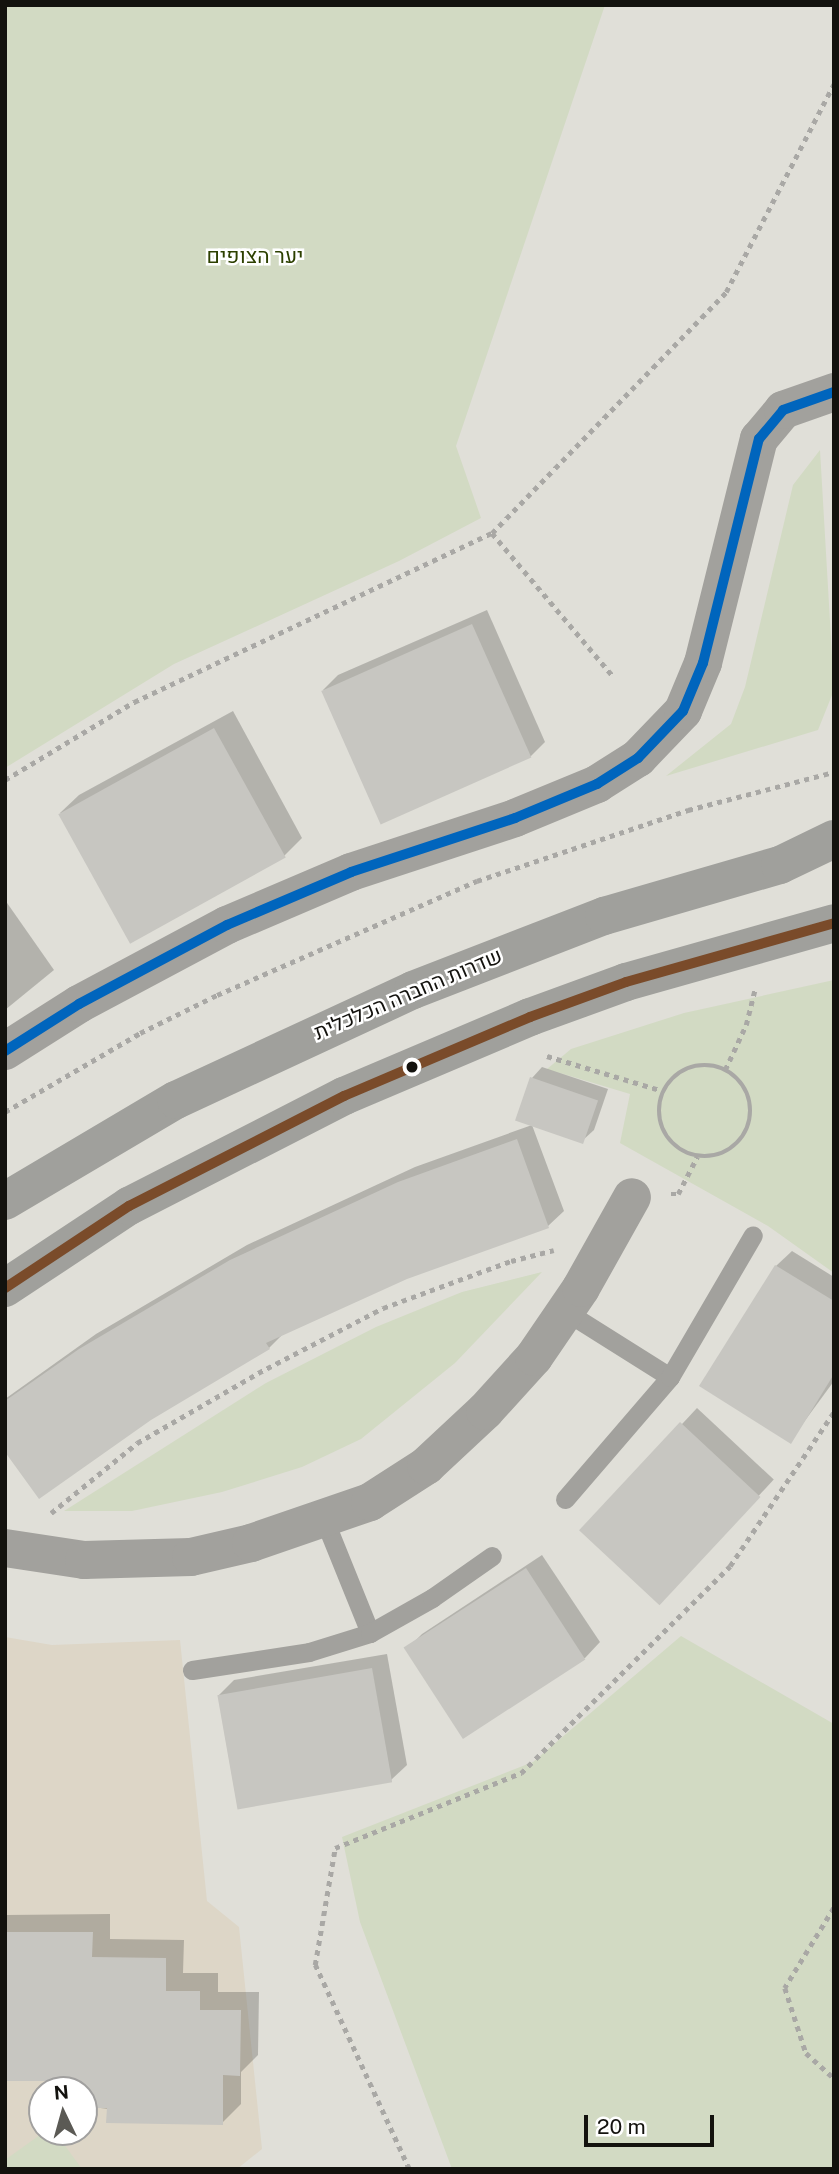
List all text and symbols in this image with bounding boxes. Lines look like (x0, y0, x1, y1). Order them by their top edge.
park label: יער הצופים (207, 243, 303, 269)
street label: שדרות החברה הכלכלית (310, 943, 506, 1045)
unlabelled marker (405, 1060, 419, 1074)
north arrow (28, 2076, 98, 2146)
text: N (53, 2080, 70, 2104)
scale bar (587, 2100, 716, 2144)
text: 20 m (597, 2114, 646, 2139)

